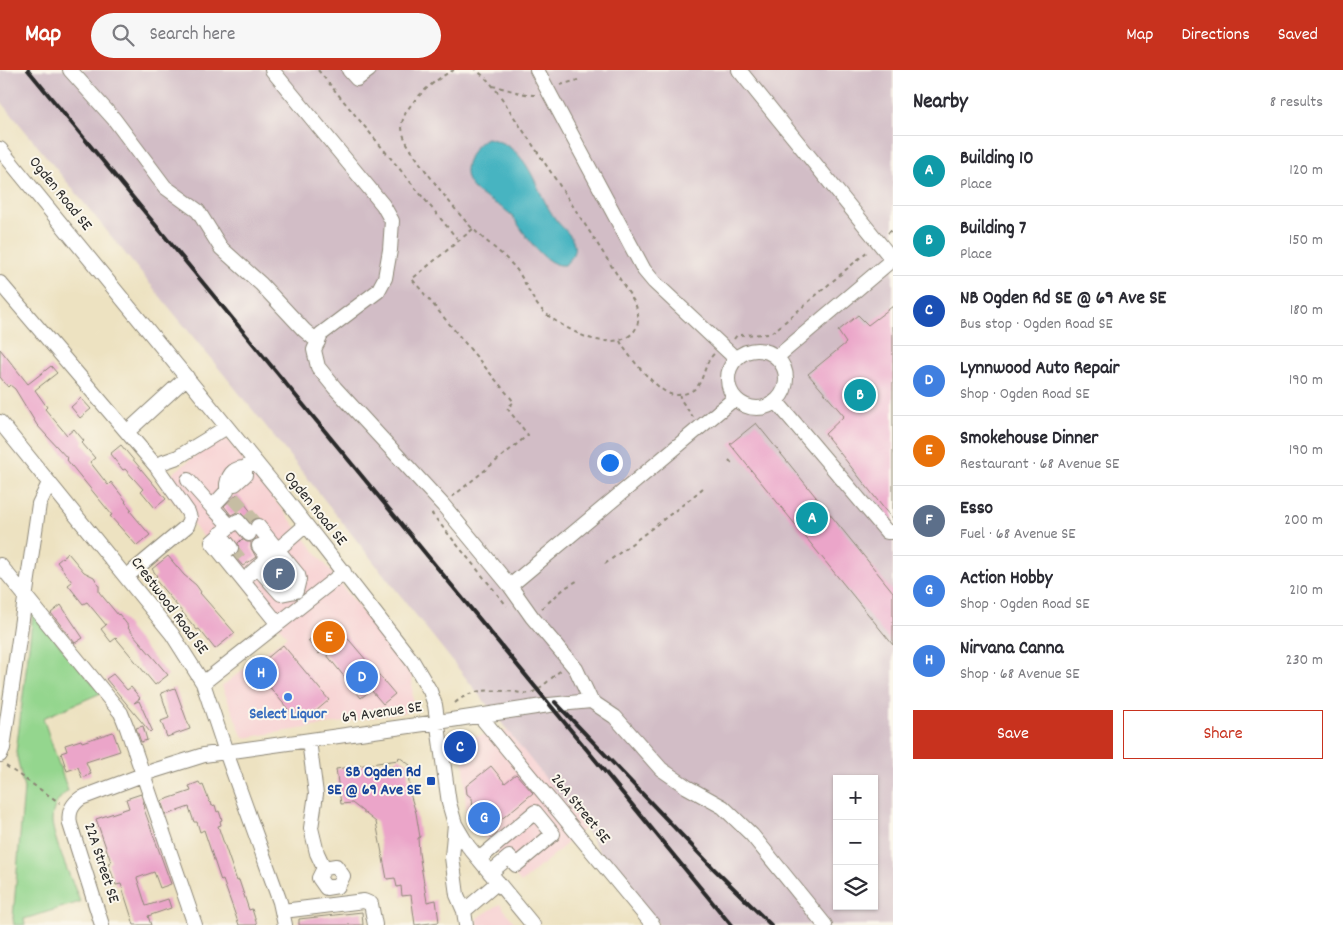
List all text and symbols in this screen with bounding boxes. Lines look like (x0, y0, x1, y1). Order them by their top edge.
search box (91, 13, 441, 58)
text: Map (25, 18, 61, 52)
icon: search (109, 21, 137, 49)
text: Search here (149, 22, 235, 49)
text: Map (1126, 23, 1153, 48)
text: Directions (1181, 23, 1250, 48)
text: Saved (1278, 23, 1318, 48)
text: Nearby (913, 88, 968, 118)
text: 8 results (1270, 91, 1323, 114)
text: Building 10 (960, 146, 1034, 173)
street label: Ogden Road SE (23, 152, 98, 237)
text: A (925, 159, 933, 182)
text: 120 m (1289, 159, 1323, 182)
text: Place (960, 173, 992, 196)
text: Building 7 (960, 216, 1026, 243)
text: B (925, 229, 933, 252)
text: 150 m (1289, 229, 1323, 252)
text: Place (960, 243, 992, 266)
text: NB Ogden Rd SE @ 69 Ave SE (960, 286, 1166, 313)
text: C (925, 299, 933, 322)
text: 180 m (1290, 299, 1323, 322)
text: Bus stop · Ogden Road SE (960, 313, 1113, 336)
text: Lynnwood Auto Repair (960, 356, 1120, 383)
text: D (925, 369, 933, 392)
text: 190 m (1289, 369, 1323, 392)
pin: B (844, 376, 876, 414)
text: Shop · Ogden Road SE (960, 383, 1090, 406)
text: Smokehouse Dinner (960, 426, 1098, 453)
text: E (925, 439, 933, 462)
text: 190 m (1289, 439, 1323, 462)
your location (597, 450, 623, 476)
text: Restaurant · 68 Avenue SE (960, 453, 1119, 476)
street label: Ogden Road SE (278, 467, 353, 552)
text: Esso (960, 496, 993, 523)
pin: A (796, 499, 828, 537)
text: F (925, 509, 933, 532)
text: 200 m (1284, 509, 1323, 532)
text: Fuel · 68 Avenue SE (960, 523, 1076, 546)
street label: Crestwood Road SE (125, 552, 214, 660)
pin: F (263, 555, 295, 593)
text: Action Hobby (960, 566, 1052, 593)
text: G (925, 579, 933, 602)
text: 210 m (1289, 579, 1323, 602)
text: Shop · Ogden Road SE (960, 593, 1090, 616)
pin: E (313, 618, 345, 656)
text: Nirvana Canna (960, 636, 1064, 663)
text: H (925, 649, 933, 672)
text: 230 m (1286, 649, 1323, 672)
pin: H (245, 654, 277, 692)
pin: D (346, 658, 378, 696)
text: Shop · 68 Avenue SE (960, 663, 1080, 686)
marker: Select Liquor (282, 691, 294, 703)
street label: 69 Avenue SE (340, 696, 424, 730)
place label: Select Liquor (249, 703, 328, 726)
button: Save (913, 710, 1113, 759)
button: Share (1123, 710, 1323, 759)
pin: C (444, 728, 476, 766)
place label: SB Ogden Rd SE @ 69 Ave SE (327, 761, 422, 802)
street label: 26A Street SE (545, 769, 616, 849)
marker: SB Ogden Rd SE @ 69 Ave SE (425, 775, 437, 787)
map controls (833, 775, 878, 910)
button: + (833, 775, 878, 820)
pin: G (468, 799, 500, 837)
street label: 22A Street SE (77, 820, 125, 907)
button: − (833, 820, 878, 865)
button: layers (833, 865, 878, 910)

